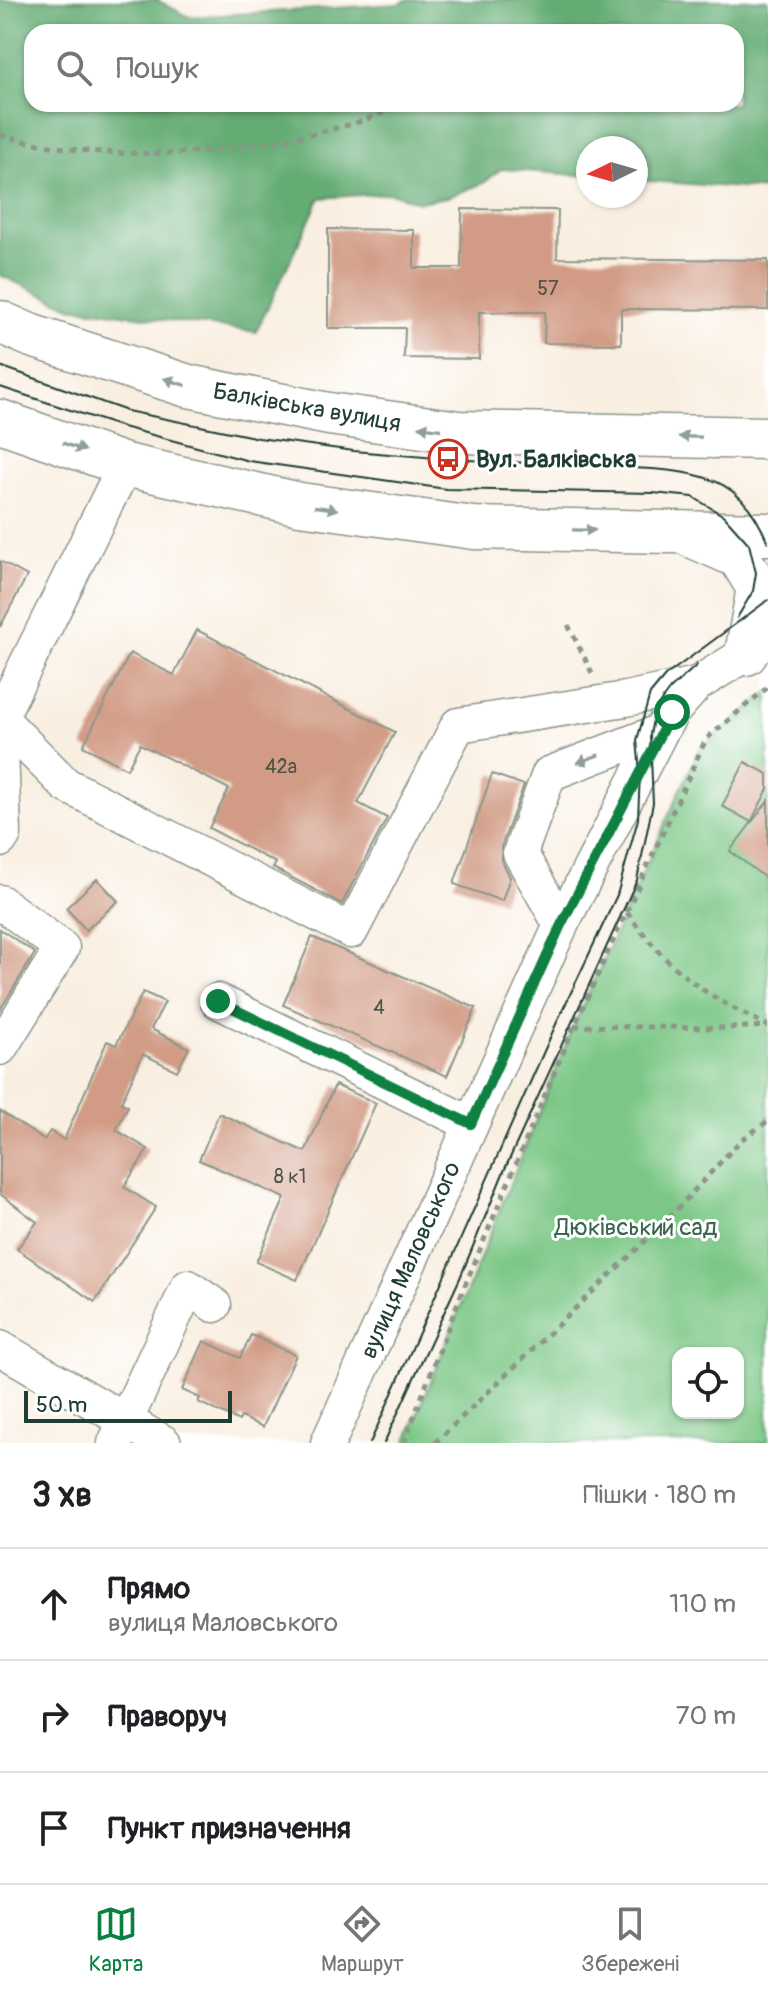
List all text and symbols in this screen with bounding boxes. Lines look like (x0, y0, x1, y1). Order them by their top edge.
search box (24, 24, 744, 112)
icon: search (52, 46, 96, 90)
text: Пошук (116, 50, 200, 87)
north arrow (576, 136, 648, 208)
house number: 57 (537, 276, 559, 301)
one-way arrow (162, 375, 186, 387)
street label: Балківська вулиця (211, 377, 403, 438)
one-way arrow (417, 421, 442, 434)
one-way arrow (677, 431, 702, 443)
bus stop icon: Вул. Балківська (427, 438, 469, 480)
one-way arrow (62, 441, 86, 453)
place label: Вул. Балківська (476, 445, 636, 474)
one-way arrow (314, 502, 339, 515)
one-way arrow (572, 523, 597, 536)
route start (654, 694, 690, 730)
one-way arrow (576, 753, 600, 766)
house number: 42а (265, 754, 297, 779)
route end (200, 983, 236, 1019)
house number: 4 (373, 995, 385, 1020)
street label: вулиця Маловського (354, 1157, 467, 1363)
house number: 8 к1 (274, 1164, 306, 1189)
park label: Дюківський сад (554, 1213, 718, 1242)
map controls (672, 1347, 744, 1419)
button: locate (672, 1347, 744, 1419)
scale bar (24, 1387, 232, 1423)
text: 50 m (36, 1391, 87, 1419)
text: 3 хв (32, 1474, 92, 1517)
text: Пішки · 180 m (583, 1479, 736, 1511)
text: Прямо (108, 1570, 190, 1607)
icon: ahead (32, 1582, 76, 1626)
text: 110 m (669, 1588, 736, 1620)
text: вулиця Маловського (108, 1607, 338, 1639)
icon: right (32, 1694, 76, 1738)
text: Праворуч (108, 1698, 227, 1735)
text: 70 m (676, 1700, 736, 1732)
icon: arrive (32, 1806, 76, 1850)
text: Пункт призначення (108, 1810, 351, 1847)
tab: Карта (89, 1902, 143, 1978)
tab: Маршрут (321, 1902, 404, 1978)
tab: Збережені (581, 1902, 679, 1978)

